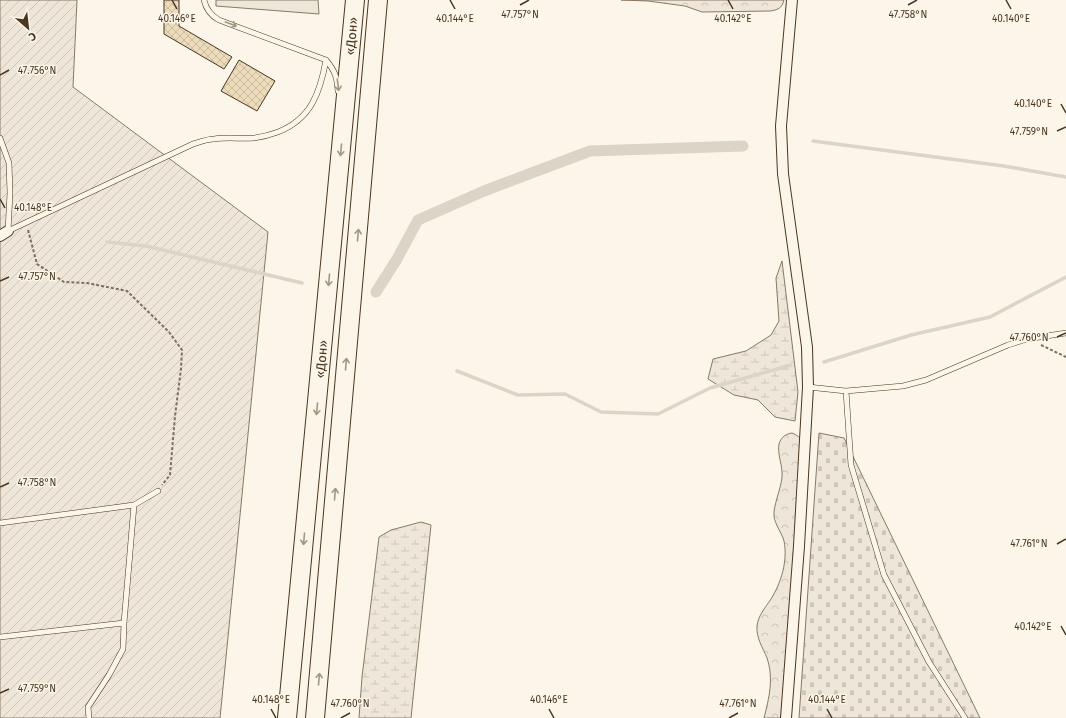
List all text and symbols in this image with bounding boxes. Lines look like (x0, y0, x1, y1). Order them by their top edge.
north arrow (8, 8, 48, 48)
text: 47.757°N (501, 9, 539, 21)
text: 47.758°N (889, 9, 927, 21)
text: 40.146°E (158, 13, 196, 25)
text: 40.144°E (436, 13, 474, 25)
text: 40.142°E (714, 13, 752, 25)
text: 40.140°E (992, 13, 1030, 25)
street label: «Дон» (342, 16, 361, 56)
one-way arrow (225, 21, 237, 29)
text: С (26, 29, 38, 44)
text: 47.756°N (18, 65, 56, 77)
one-way arrow (334, 78, 342, 91)
text: 40.140°E (1014, 98, 1052, 110)
text: 47.759°N (1010, 126, 1048, 138)
one-way arrow (338, 143, 345, 156)
text: 40.148°E (14, 202, 52, 214)
one-way arrow (354, 229, 361, 242)
text: 47.757°N (18, 271, 56, 283)
one-way arrow (325, 273, 333, 286)
text: 47.760°N (1009, 332, 1049, 344)
street label: «Дон» (312, 339, 331, 379)
one-way arrow (343, 358, 350, 371)
one-way arrow (313, 402, 320, 415)
text: 47.758°N (18, 477, 56, 489)
one-way arrow (331, 488, 339, 501)
one-way arrow (301, 532, 308, 545)
text: 47.761°N (1010, 538, 1048, 550)
text: 40.142°E (1014, 621, 1052, 633)
one-way arrow (315, 673, 322, 686)
text: 47.759°N (18, 683, 56, 695)
text: 40.148°E (252, 694, 290, 706)
text: 40.146°E (530, 694, 568, 706)
text: 40.144°E (808, 694, 846, 706)
text: 47.760°N (330, 698, 370, 710)
text: 47.761°N (719, 698, 757, 710)

